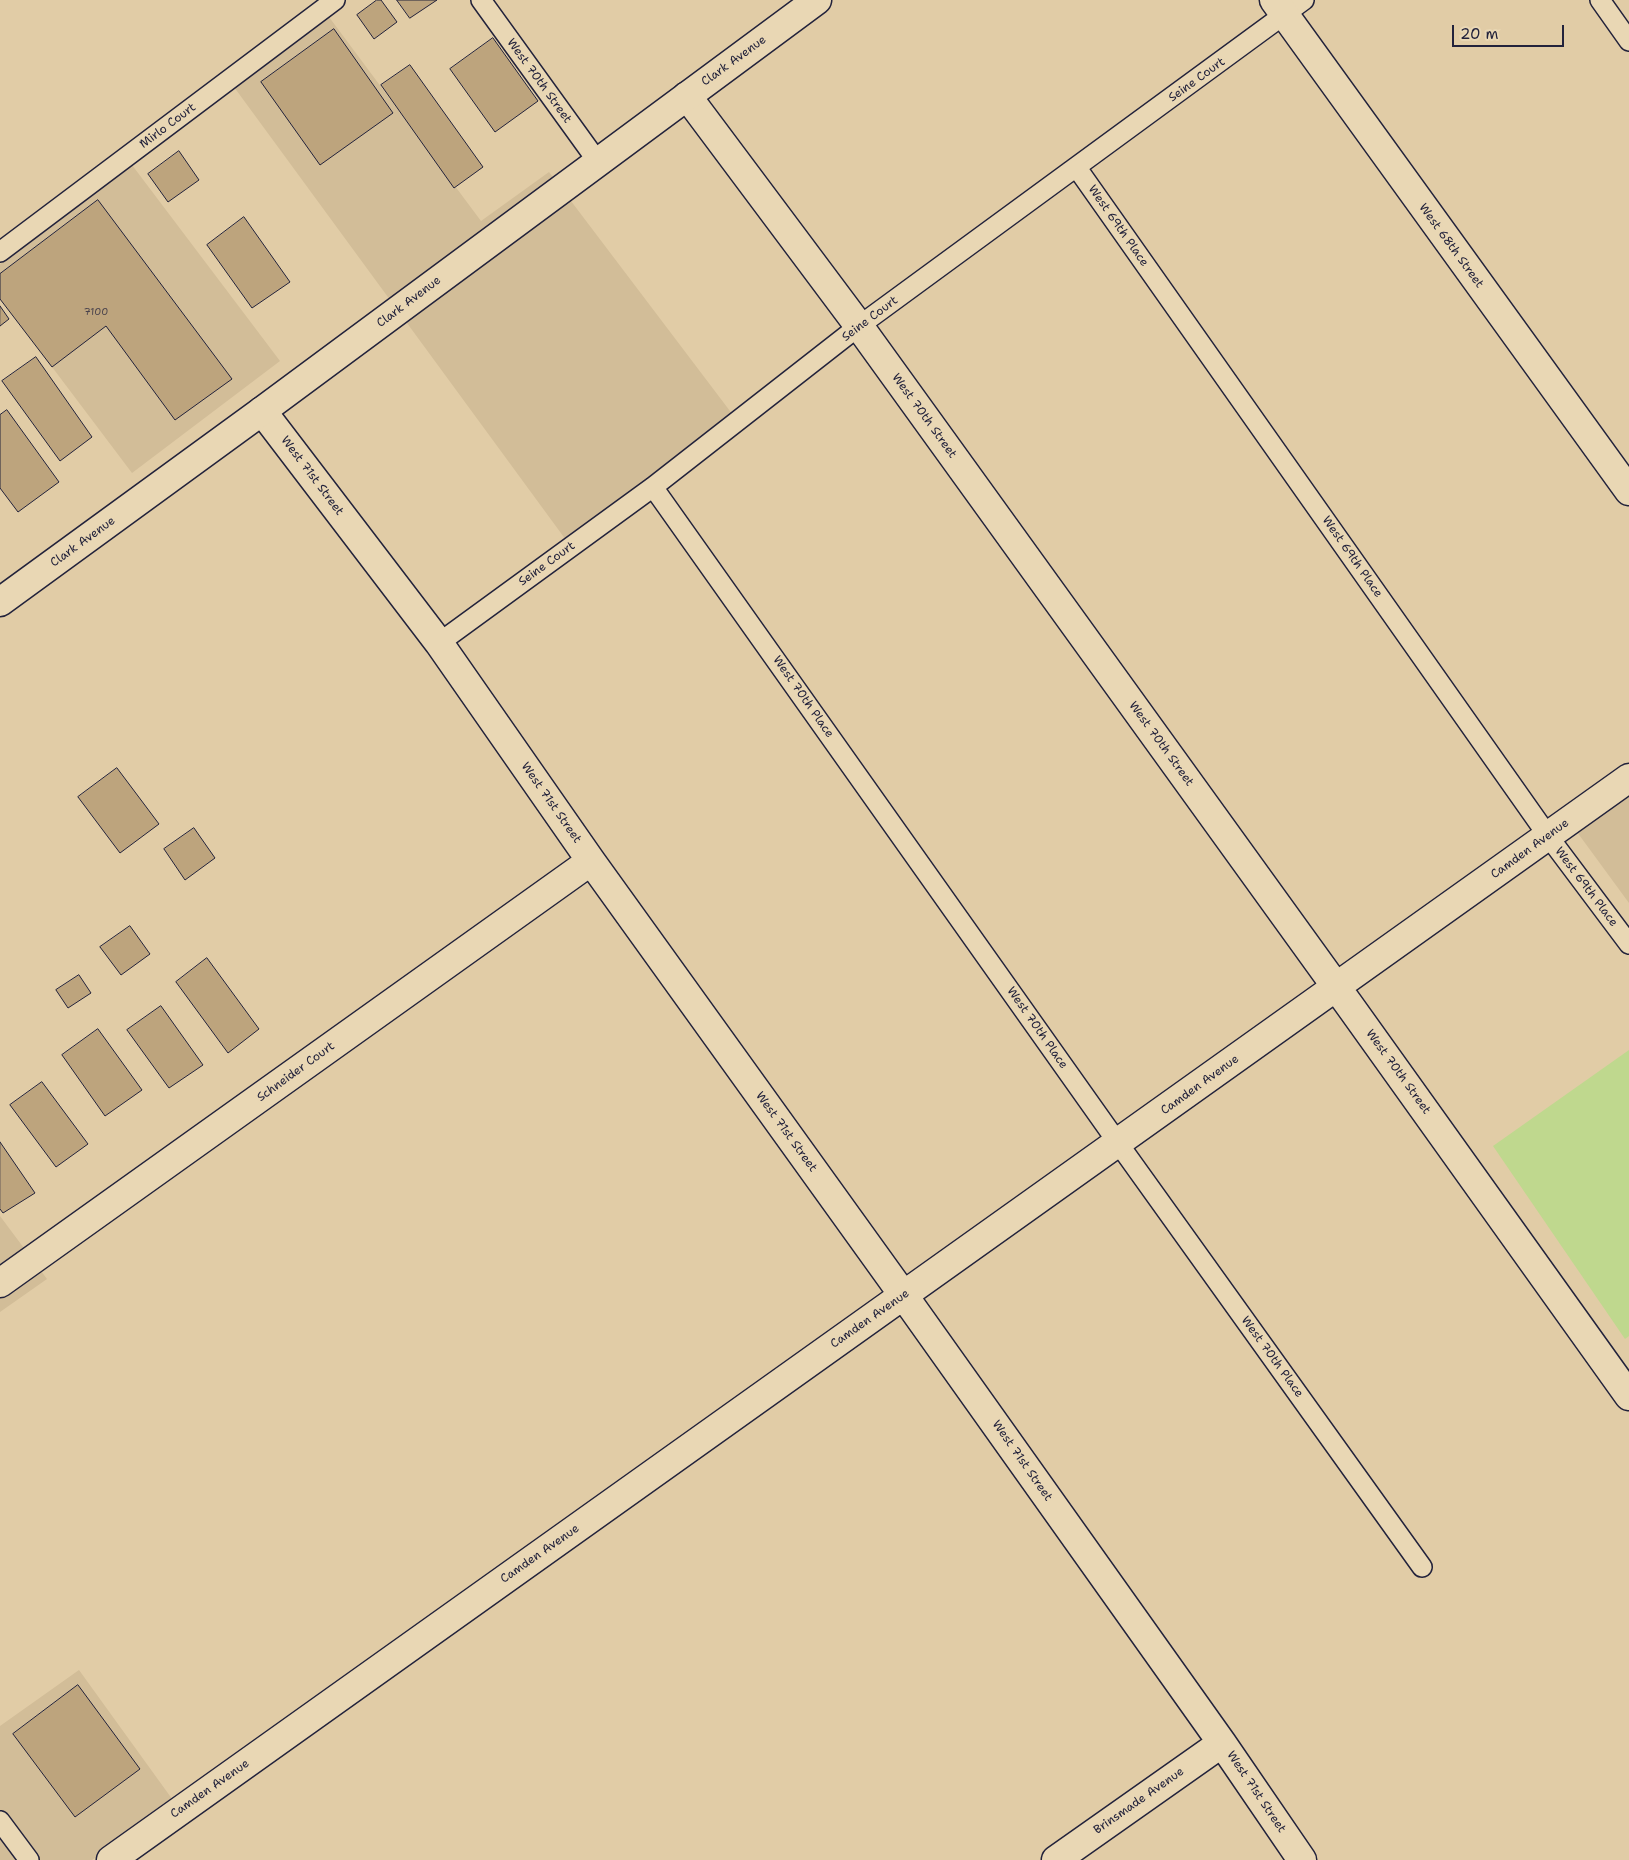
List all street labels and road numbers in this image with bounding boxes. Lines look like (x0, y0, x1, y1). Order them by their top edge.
street label: Clark Avenue (699, 33, 769, 89)
street label: West 70th Street (503, 36, 575, 126)
street label: Seine Court (1166, 55, 1228, 105)
street label: Mirlo Court (137, 100, 199, 152)
street label: West 69th Place (1085, 183, 1151, 269)
street label: West 68th Street (1416, 201, 1486, 291)
street label: Clark Avenue (374, 273, 444, 331)
street label: Seine Court (839, 293, 901, 345)
street label: West 70th Street (888, 371, 960, 461)
street label: West 71st Street (278, 434, 346, 518)
street label: Clark Avenue (48, 514, 118, 570)
street label: West 69th Place (1319, 514, 1385, 600)
street label: Seine Court (516, 539, 578, 589)
street label: West 70th Place (769, 653, 837, 741)
street label: West 70th Street (1125, 699, 1197, 789)
street label: West 71st Street (518, 760, 584, 846)
street label: Camden Avenue (1488, 816, 1572, 882)
street label: West 69th Place (1551, 844, 1621, 930)
street label: West 70th Place (1003, 984, 1071, 1072)
street label: West 70th Street (1362, 1027, 1434, 1117)
street label: Schneider Court (254, 1039, 338, 1105)
street label: Camden Avenue (1158, 1052, 1242, 1118)
street label: West 71st Street (752, 1089, 820, 1175)
street label: Camden Avenue (828, 1286, 912, 1352)
street label: West 70th Place (1238, 1314, 1306, 1400)
street label: West 71st Street (989, 1418, 1055, 1504)
street label: Camden Avenue (498, 1521, 582, 1587)
street label: West 71st Street (1223, 1748, 1289, 1836)
street label: Camden Avenue (168, 1756, 252, 1822)
street label: Brinsmade Avenue (1091, 1764, 1187, 1838)

